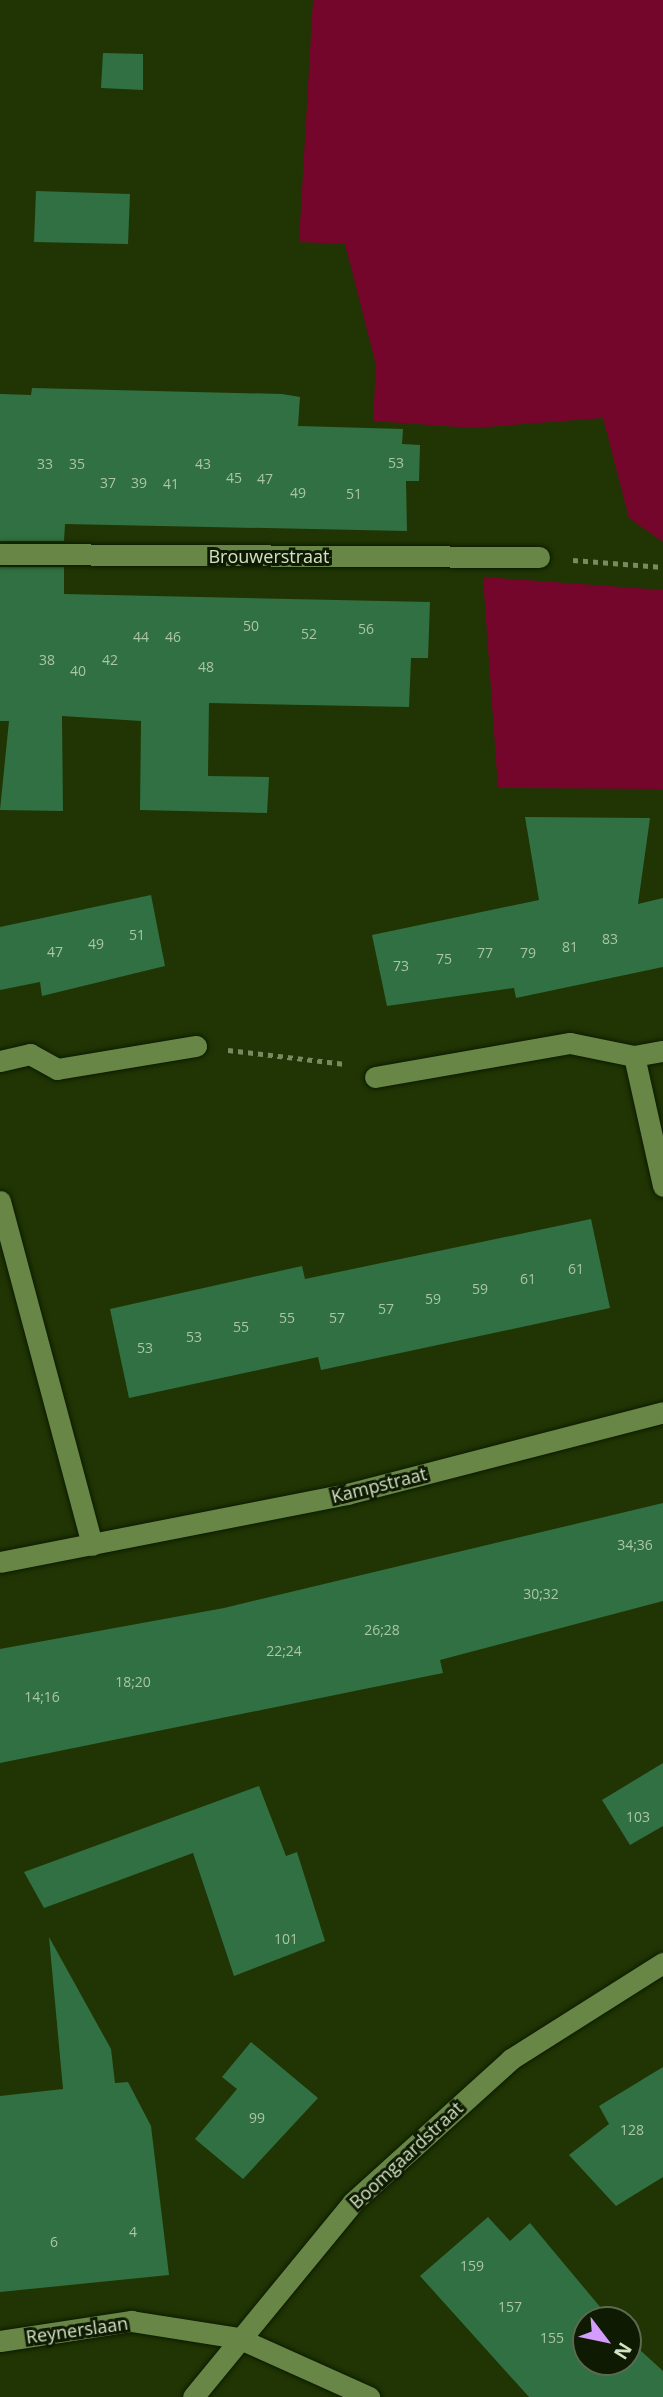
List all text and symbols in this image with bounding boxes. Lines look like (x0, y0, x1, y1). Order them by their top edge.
house number: 53 (388, 455, 404, 471)
house number: 33 (37, 456, 53, 472)
house number: 35 (69, 456, 85, 472)
house number: 43 (195, 456, 211, 472)
house number: 45 (226, 470, 242, 486)
house number: 47 (257, 471, 273, 487)
house number: 37 (100, 475, 116, 491)
house number: 39 (131, 475, 147, 491)
house number: 41 (163, 476, 179, 492)
house number: 49 (290, 485, 306, 501)
house number: 51 (346, 486, 362, 502)
street label: Brouwerstraat (208, 545, 330, 567)
house number: 50 (243, 618, 259, 634)
house number: 56 (358, 621, 374, 637)
house number: 52 (301, 626, 317, 642)
house number: 44 (133, 629, 149, 645)
house number: 46 (165, 629, 181, 645)
house number: 38 (39, 652, 55, 668)
house number: 42 (102, 652, 118, 668)
house number: 48 (198, 659, 214, 675)
house number: 40 (70, 663, 86, 679)
house number: 51 (129, 927, 145, 943)
house number: 83 (602, 931, 618, 947)
house number: 49 (88, 936, 104, 952)
house number: 81 (562, 939, 578, 955)
house number: 47 (47, 944, 63, 960)
house number: 77 (477, 945, 493, 961)
house number: 79 (520, 945, 536, 961)
house number: 75 (436, 951, 452, 967)
house number: 73 (393, 958, 409, 974)
house number: 61 (568, 1261, 584, 1277)
house number: 61 (520, 1271, 536, 1287)
house number: 59 (472, 1281, 488, 1297)
house number: 59 (425, 1291, 441, 1307)
house number: 57 (378, 1301, 394, 1317)
house number: 55 (279, 1310, 295, 1326)
house number: 57 (329, 1310, 345, 1326)
house number: 55 (233, 1319, 249, 1335)
house number: 53 (186, 1329, 202, 1345)
house number: 53 (137, 1340, 153, 1356)
street label: Kampstraat (329, 1463, 429, 1507)
house number: 34;36 (617, 1537, 653, 1553)
house number: 30;32 (523, 1586, 559, 1602)
house number: 26;28 (364, 1622, 400, 1638)
house number: 22;24 (266, 1643, 302, 1659)
house number: 18;20 (115, 1674, 151, 1690)
house number: 14;16 (24, 1689, 60, 1705)
house number: 103 (626, 1809, 650, 1825)
house number: 101 (274, 1931, 298, 1947)
street label: Boomgaardstraat (345, 2097, 467, 2213)
house number: 99 (249, 2110, 265, 2126)
house number: 128 (620, 2122, 644, 2138)
house number: 4 (129, 2224, 137, 2240)
house number: 6 (50, 2234, 58, 2250)
house number: 159 (460, 2258, 484, 2274)
house number: 157 (498, 2299, 522, 2315)
north arrow (572, 2306, 642, 2376)
street label: Reynerslaan (25, 2312, 129, 2348)
house number: 155 (540, 2330, 564, 2346)
text: N (608, 2338, 638, 2365)

